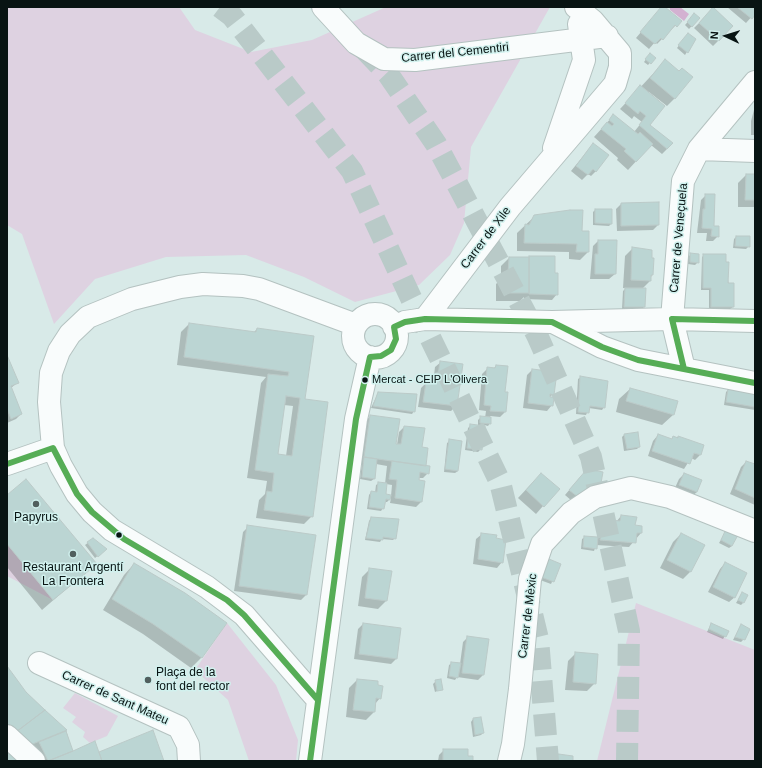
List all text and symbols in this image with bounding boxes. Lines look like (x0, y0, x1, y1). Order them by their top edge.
north arrow (706, 16, 746, 56)
text: N (708, 31, 720, 40)
street label: Carrer del Cementiri (401, 40, 509, 66)
street label: Carrer de Veneçuela (667, 183, 691, 293)
street label: Carrer de Xile (458, 204, 514, 272)
place label: Mercat - CEIP L'Olivera (372, 373, 487, 387)
marker: Mercat - CEIP L'Olivera (360, 375, 370, 385)
marker: Papyrus (31, 499, 41, 509)
place label: Papyrus (14, 511, 58, 525)
unlabelled marker (114, 530, 124, 540)
marker: Restaurant Argentí La Frontera (68, 549, 78, 559)
place label: Restaurant Argentí La Frontera (23, 561, 123, 589)
street label: Carrer de Mèxic (516, 573, 540, 659)
place label: Plaça de la font del rector (156, 666, 229, 694)
street label: Carrer de Sant Mateu (59, 668, 171, 728)
marker: Plaça de la font del rector (143, 675, 153, 685)

